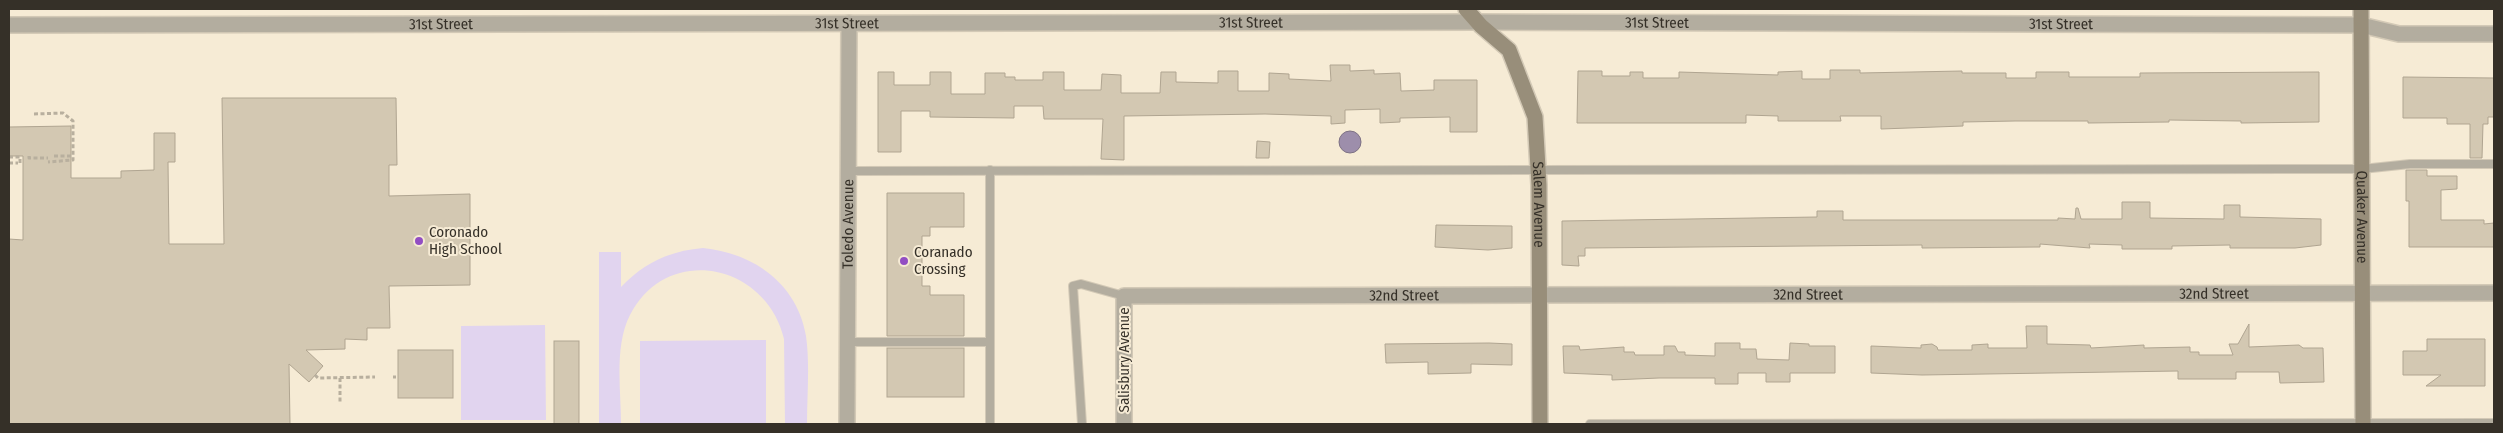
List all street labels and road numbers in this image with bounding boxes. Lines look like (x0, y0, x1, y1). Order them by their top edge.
street label: 31st Street (1219, 13, 1283, 32)
street label: 31st Street (815, 14, 879, 32)
street label: 31st Street (1625, 14, 1689, 32)
street label: 31st Street (409, 15, 473, 33)
street label: 31st Street (2029, 15, 2093, 33)
street label: Salem Avenue (1529, 161, 1548, 248)
street label: Quaker Avenue (2353, 171, 2371, 263)
street label: Toledo Avenue (839, 179, 857, 269)
street label: 32nd Street (1773, 285, 1843, 304)
street label: 32nd Street (2179, 285, 2249, 303)
street label: 32nd Street (1369, 286, 1439, 304)
street label: Salisbury Avenue (1115, 307, 1133, 413)

